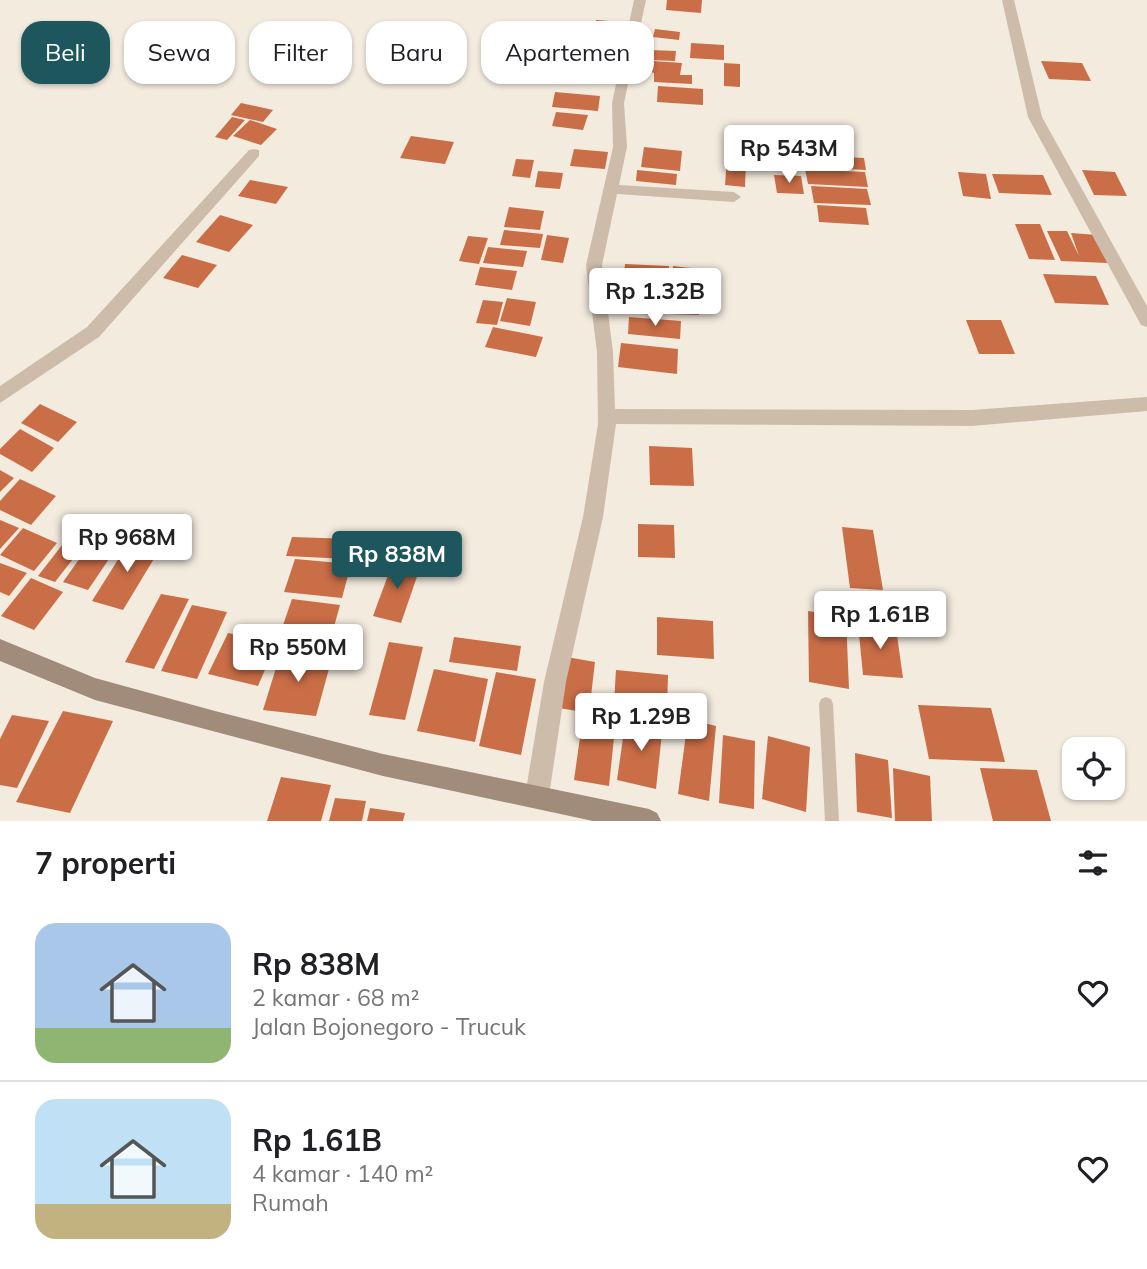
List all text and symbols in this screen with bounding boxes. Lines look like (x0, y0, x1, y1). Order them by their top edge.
chip: Beli (21, 21, 110, 84)
chip: Sewa (124, 21, 235, 84)
chip: Filter (249, 21, 352, 84)
chip: Baru (366, 21, 467, 84)
chip: Apartemen (481, 21, 654, 84)
pin: Rp 543M (724, 125, 854, 185)
text: Rp 543M (740, 133, 838, 162)
pin: Rp 1.32B (583, 268, 727, 328)
text: Rp 1.32B (605, 276, 705, 305)
pin: Rp 968M (62, 514, 192, 574)
text: Rp 968M (78, 522, 176, 551)
pin: Rp 838M (332, 532, 462, 591)
text: Rp 838M (348, 539, 446, 568)
pin: Rp 1.61B (808, 592, 952, 651)
text: Rp 1.61B (830, 599, 930, 628)
pin: Rp 550M (233, 624, 363, 684)
text: Rp 550M (249, 632, 347, 661)
pin: Rp 1.29B (569, 694, 713, 753)
text: Rp 1.29B (591, 701, 691, 730)
map controls (1062, 737, 1125, 800)
button: locate (1062, 737, 1125, 800)
text: 7 properti (35, 844, 176, 882)
icon: filters (1074, 844, 1112, 882)
text: Rp 838M (252, 945, 380, 983)
icon: home (91, 951, 175, 1035)
icon: heart (1074, 974, 1112, 1012)
text: 2 kamar · 68 m² (252, 983, 420, 1012)
text: Jalan Bojonegoro - Trucuk (252, 1012, 526, 1041)
text: Rp 1.61B (252, 1121, 382, 1159)
icon: home (91, 1127, 175, 1211)
icon: heart (1074, 1150, 1112, 1188)
text: 4 kamar · 140 m² (252, 1159, 433, 1188)
text: Rumah (252, 1188, 329, 1217)

